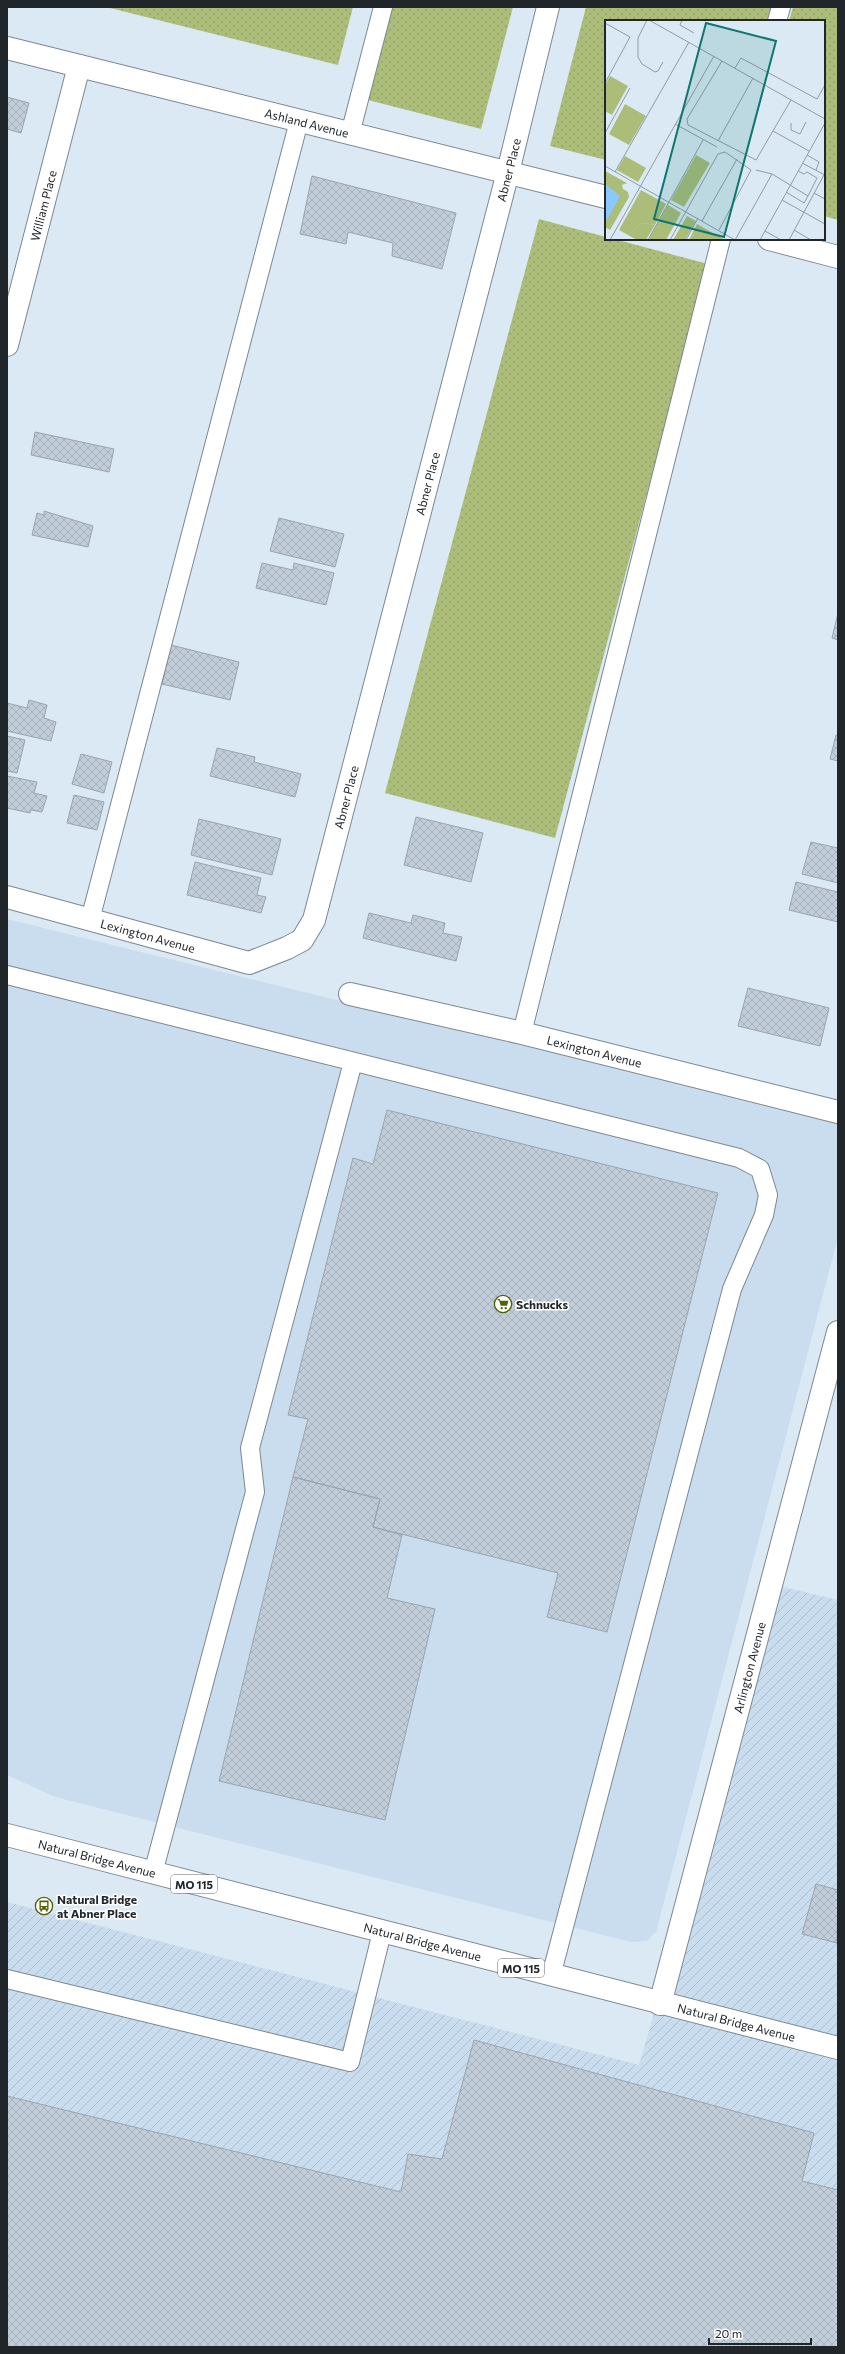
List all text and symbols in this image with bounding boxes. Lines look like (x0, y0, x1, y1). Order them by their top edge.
inset map (605, 20, 825, 240)
street label: Ashland Avenue (263, 105, 350, 140)
street label: Abner Place (494, 137, 523, 203)
street label: William Place (27, 169, 59, 243)
street label: Abner Place (412, 450, 442, 517)
street label: Abner Place (331, 764, 361, 830)
street label: Lexington Avenue (99, 916, 197, 955)
street label: Lexington Avenue (545, 1033, 643, 1070)
supermarket icon: Schnucks (493, 1294, 513, 1314)
place label: Schnucks (516, 1297, 568, 1311)
street label: Arlington Avenue (730, 1620, 768, 1715)
street label: Natural Bridge Avenue (37, 1836, 157, 1880)
road number: MO 115 (171, 1875, 217, 1893)
place label: Natural Bridge at Abner Place (57, 1892, 137, 1920)
bus stop icon: Natural Bridge at Abner Place (34, 1896, 54, 1916)
street label: Natural Bridge Avenue (362, 1920, 483, 1963)
road number: MO 115 (498, 1959, 544, 1977)
street label: Natural Bridge Avenue (676, 2000, 797, 2044)
scale bar (709, 2320, 811, 2346)
text: 20 m (715, 2326, 742, 2340)

